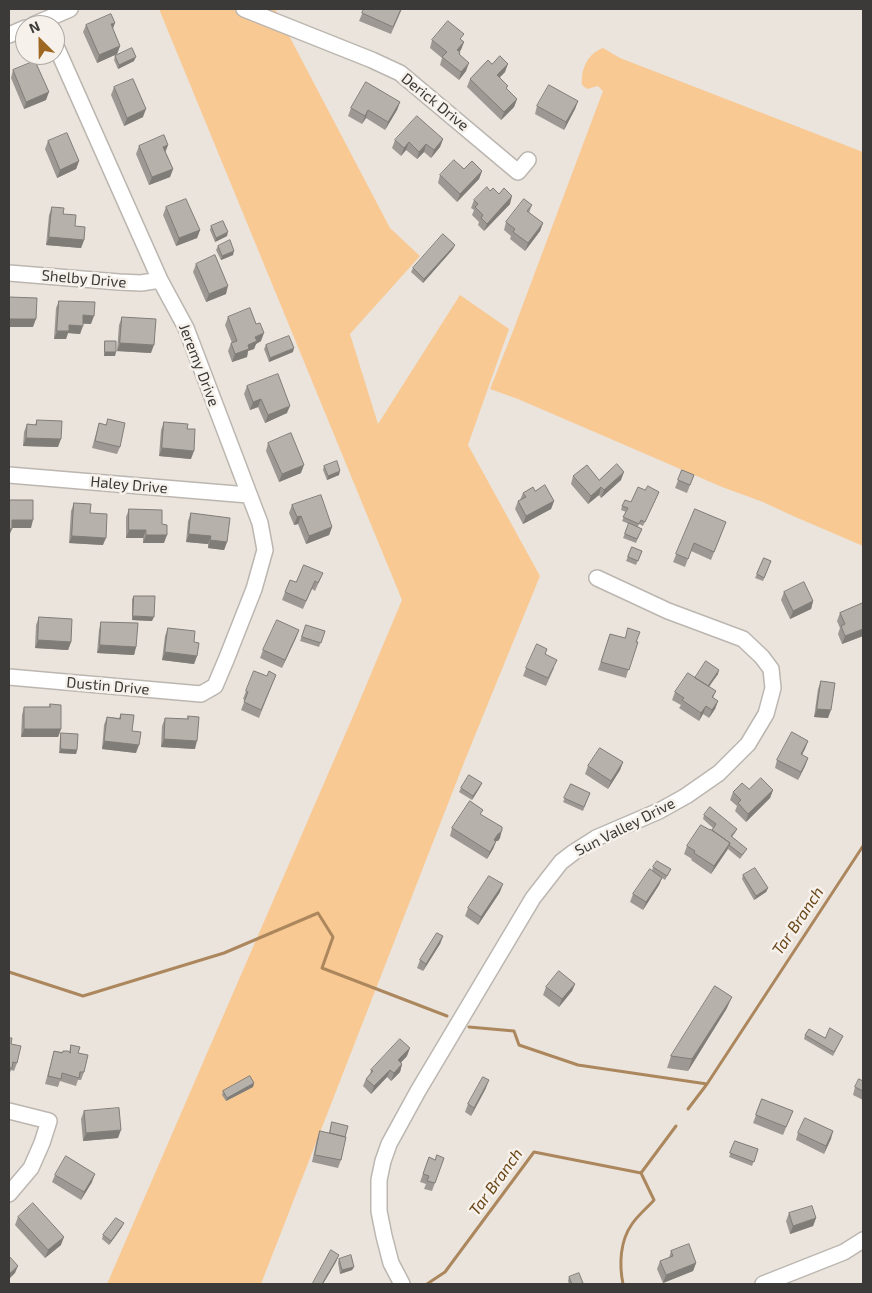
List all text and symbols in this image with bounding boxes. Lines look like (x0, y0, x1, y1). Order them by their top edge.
north arrow (15, 15, 65, 65)
text: N (26, 17, 42, 36)
street label: Derick Drive (398, 69, 472, 135)
street label: Shelby Drive (41, 266, 127, 292)
street label: Jeremy Drive (175, 321, 223, 409)
street label: Haley Drive (90, 473, 168, 497)
street label: Dustin Drive (66, 673, 150, 699)
street label: Sun Valley Drive (572, 794, 678, 860)
water label: Tar Branch (768, 883, 828, 959)
water label: Tar Branch (465, 1145, 527, 1219)

